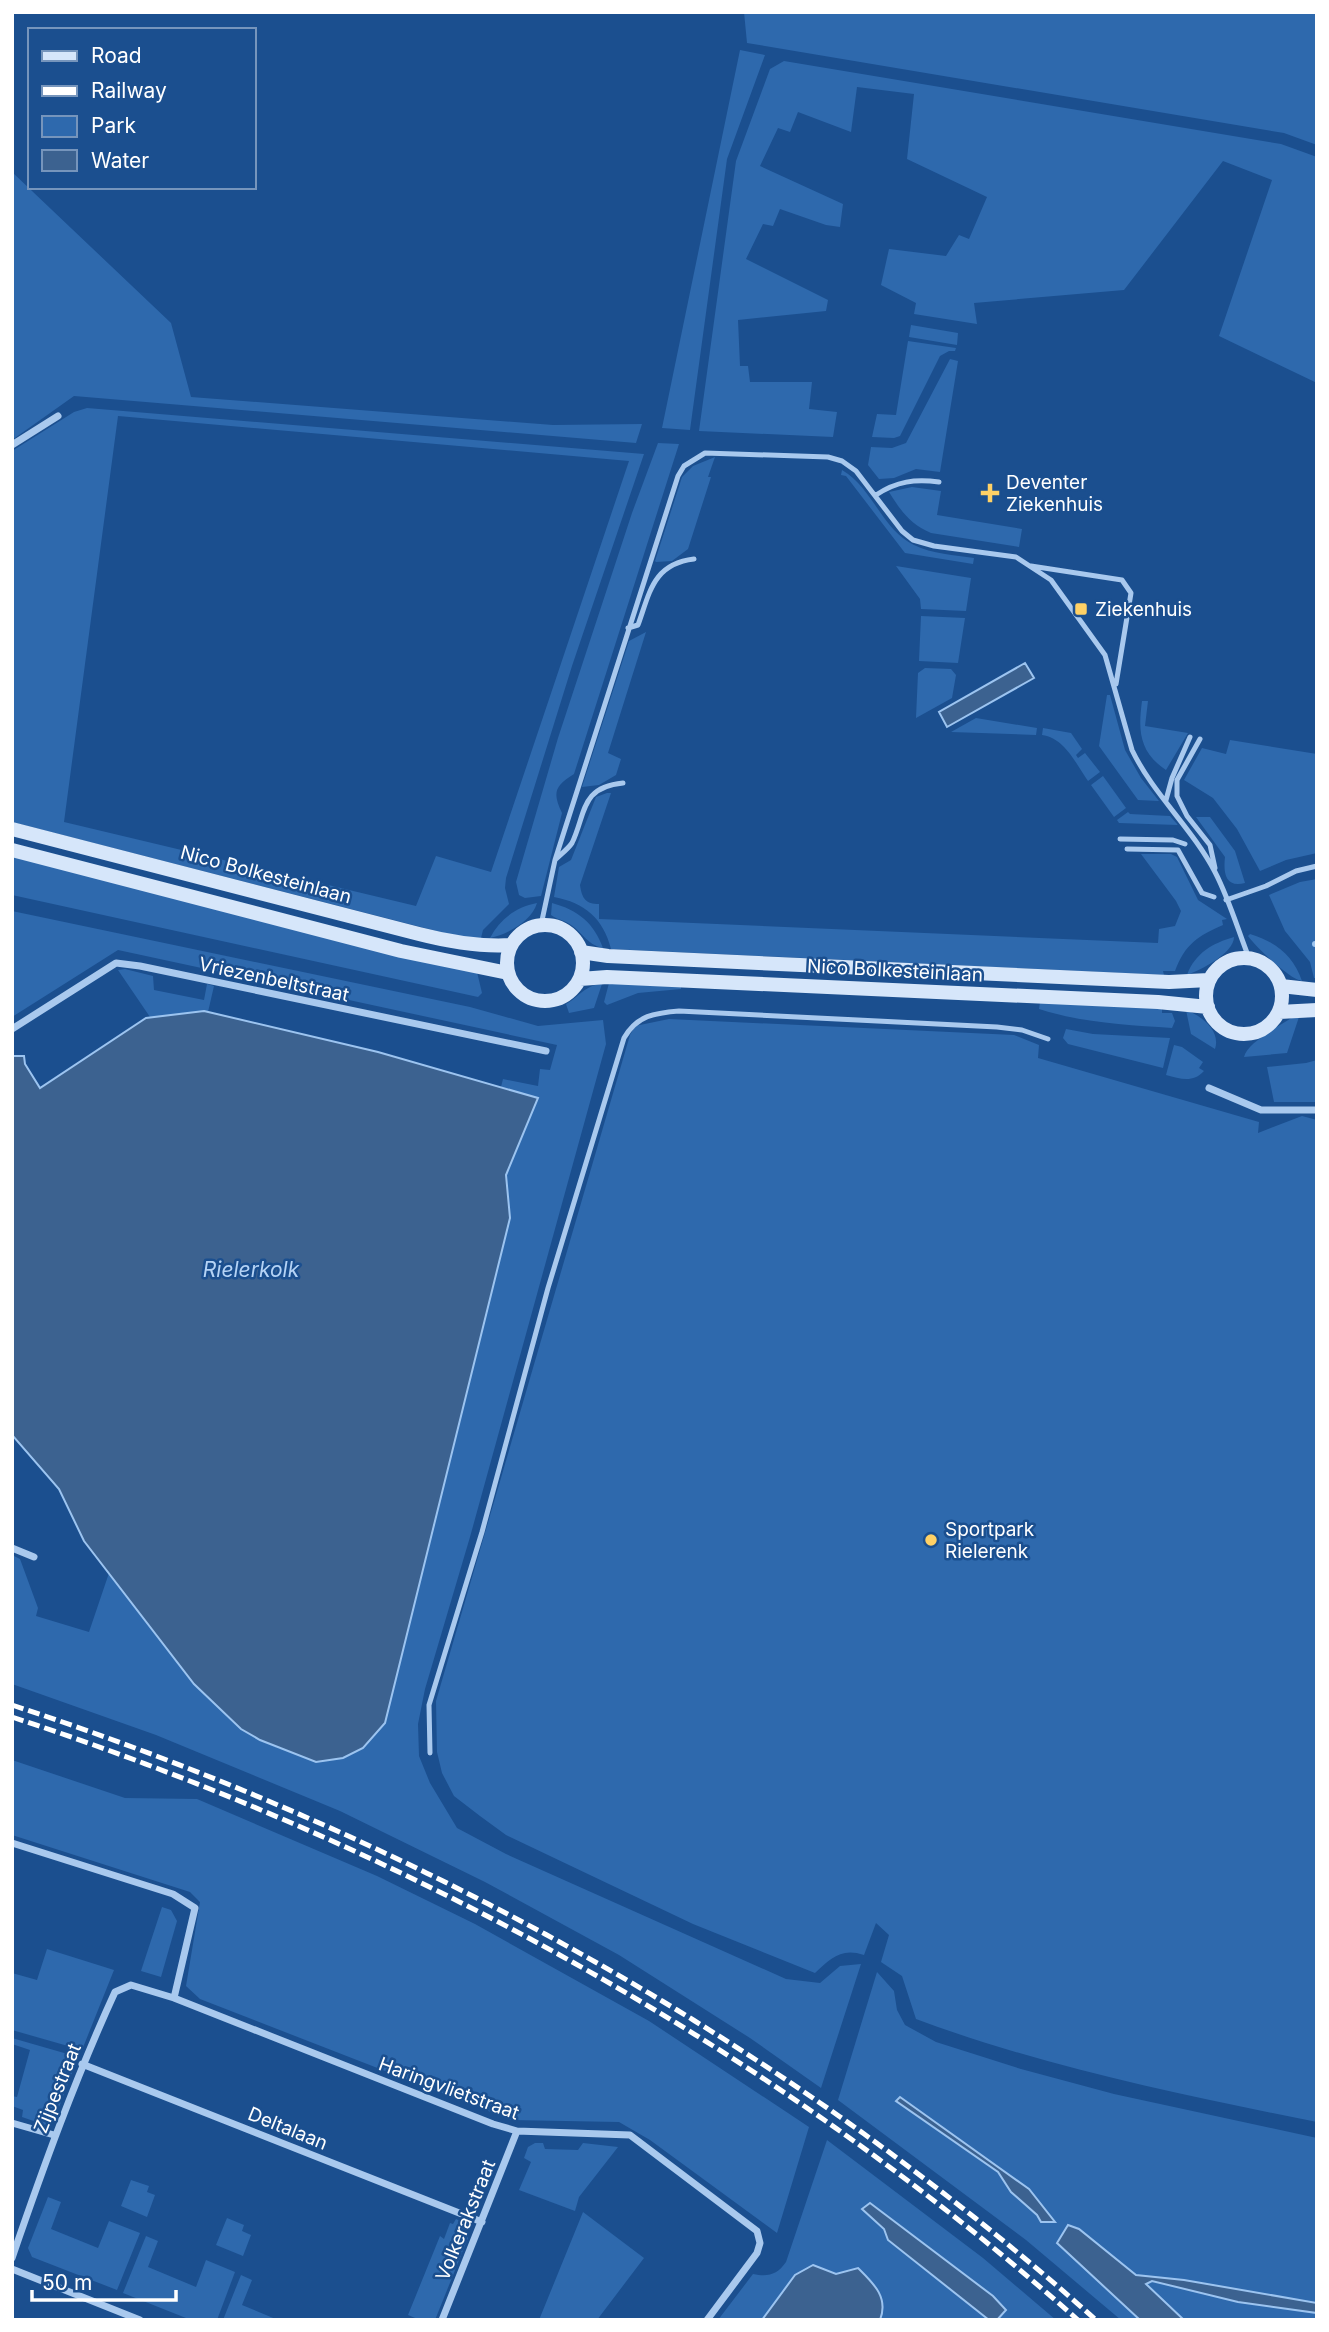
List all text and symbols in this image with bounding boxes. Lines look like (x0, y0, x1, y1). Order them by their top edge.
legend (28, 28, 256, 189)
text: Road (91, 43, 142, 68)
text: Railway (91, 78, 167, 103)
text: Park (91, 113, 136, 138)
text: Water (91, 148, 149, 173)
place label: Deventer Ziekenhuis (1006, 471, 1103, 516)
marker: Deventer Ziekenhuis (980, 483, 1000, 503)
place label: Ziekenhuis (1095, 598, 1192, 621)
marker: Ziekenhuis (1073, 601, 1089, 617)
street label: Nico Bolkesteinlaan (178, 841, 354, 908)
street label: Vriezenbeltstraat (197, 952, 351, 1007)
street label: Nico Bolkesteinlaan (806, 954, 984, 987)
water label: Rielerkolk (203, 1257, 300, 1282)
place label: Sportpark Rielerenk (945, 1518, 1035, 1563)
marker: Sportpark Rielerenk (923, 1532, 939, 1548)
street label: Zijpestraat (29, 2040, 86, 2136)
street label: Haringvlietstraat (375, 2052, 522, 2125)
street label: Deltalaan (245, 2102, 331, 2155)
street label: Volkerakstraat (431, 2156, 500, 2284)
scale bar (32, 2258, 175, 2302)
text: 50 m (42, 2270, 92, 2295)

